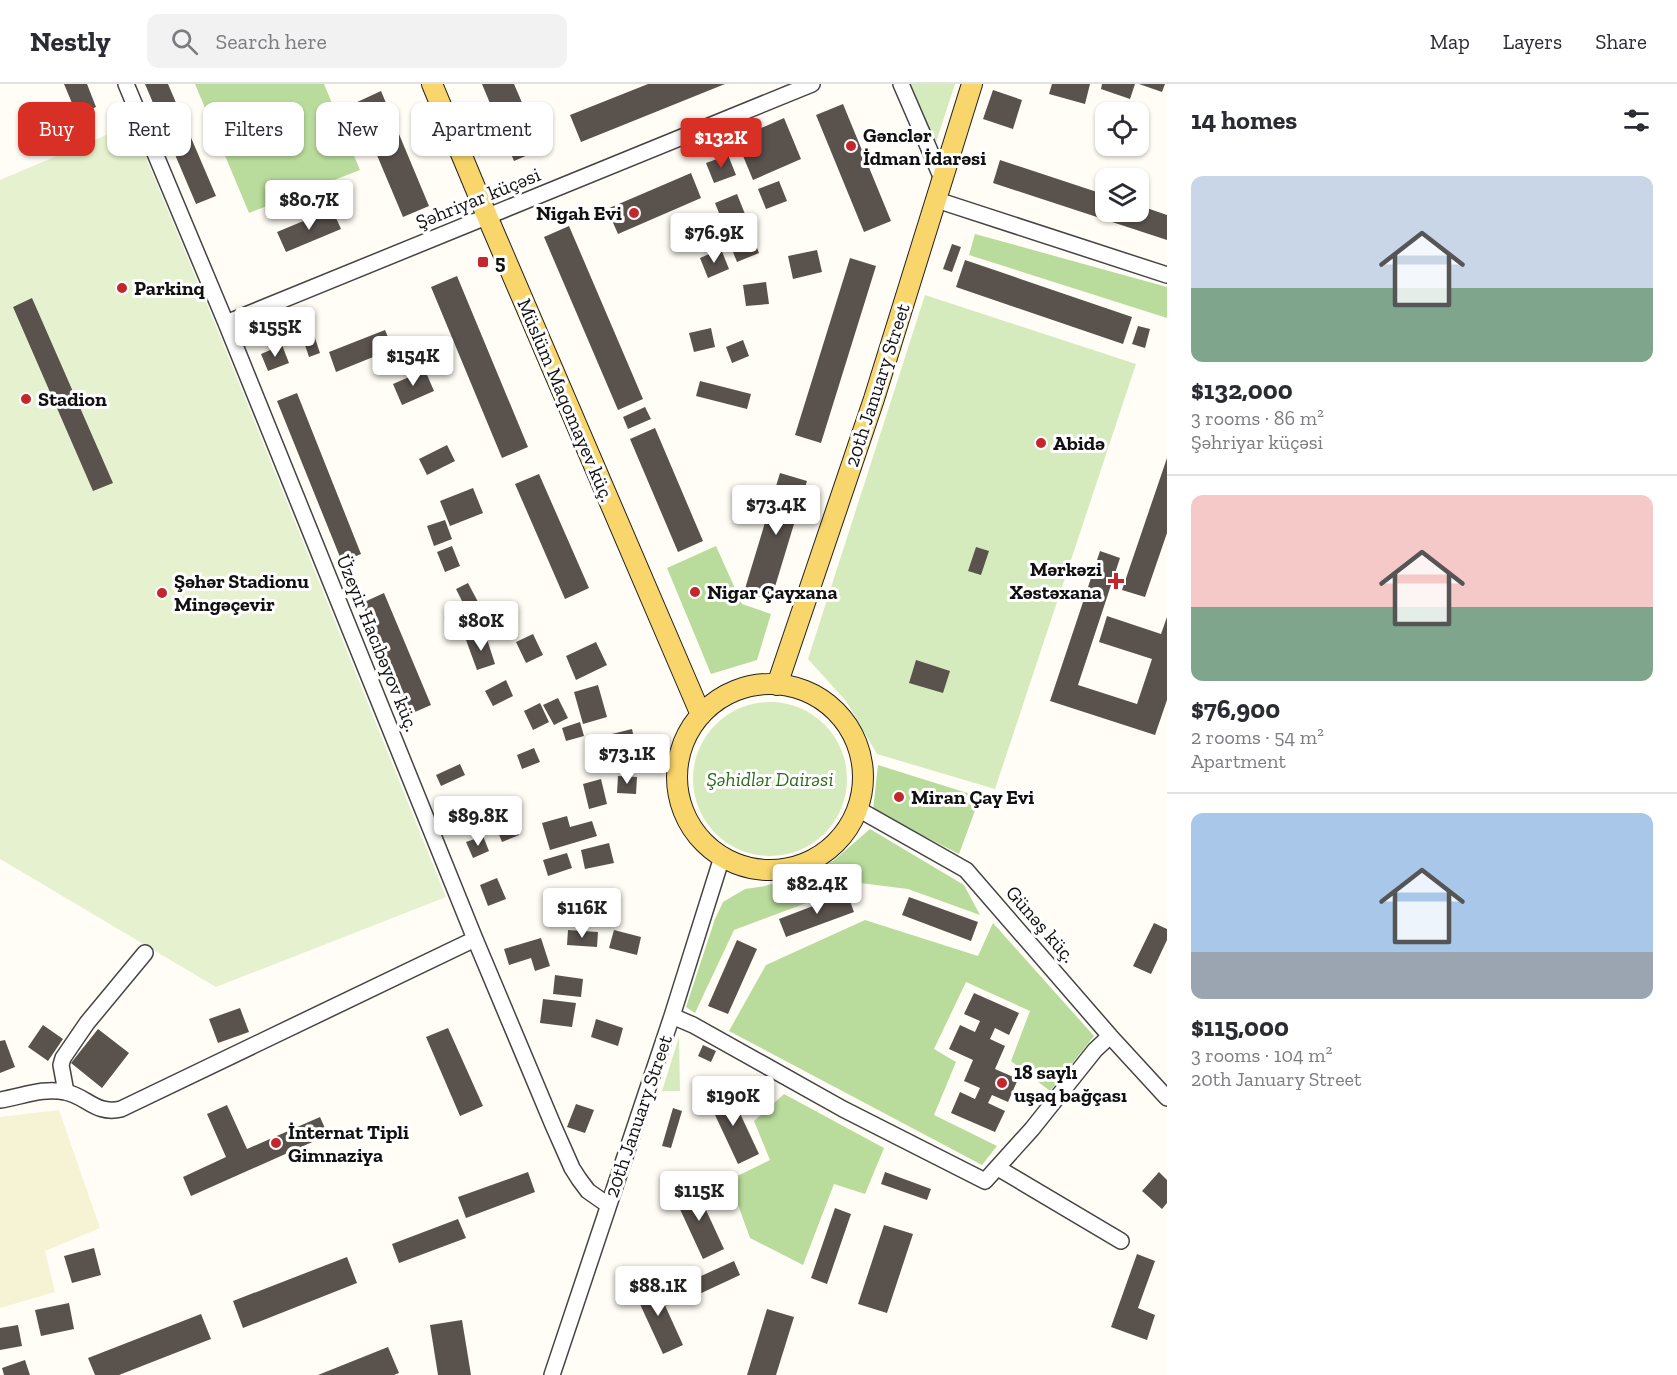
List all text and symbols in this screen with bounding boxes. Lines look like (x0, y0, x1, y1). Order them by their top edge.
search box (147, 14, 567, 68)
text: Nestly (30, 25, 111, 58)
icon: search (168, 25, 201, 58)
text: Search here (216, 28, 327, 55)
text: Map (1430, 29, 1470, 54)
text: Layers (1503, 29, 1562, 54)
text: Share (1595, 29, 1647, 54)
chip: Buy (18, 102, 95, 156)
chip: Rent (107, 102, 191, 156)
chip: Filters (203, 102, 304, 156)
chip: New (316, 102, 399, 156)
chip: Apartment (411, 102, 553, 156)
map controls (1095, 102, 1149, 222)
button: locate (1095, 102, 1149, 156)
text: 14 homes (1191, 104, 1297, 136)
icon: filters (1620, 104, 1653, 137)
pin: $132K (679, 118, 763, 169)
place label: Gənclər İdman İdarəsi (863, 123, 986, 170)
text: $132K (695, 125, 747, 149)
marker: Gənclər İdman İdarəsi (844, 139, 858, 153)
street label: Şəhriyar küçəsi (412, 162, 544, 234)
button: layers (1095, 168, 1149, 222)
pin: $80.7K (260, 180, 358, 231)
text: $80.7K (279, 187, 339, 211)
place label: Nigah Evi (536, 201, 622, 225)
marker: Nigah Evi (627, 206, 641, 220)
pin: $76.9K (665, 213, 763, 264)
icon: home (1368, 215, 1476, 323)
text: $76.9K (684, 220, 744, 244)
place label: 5 (495, 250, 505, 274)
marker: 5 (476, 255, 490, 269)
place label: Parkinq (134, 276, 206, 300)
marker: Parkinq (115, 281, 129, 295)
street label: Müslüm Maqomayev küç. (512, 295, 620, 505)
street label: 20th January Street (839, 300, 915, 470)
pin: $155K (233, 307, 317, 358)
text: $155K (249, 314, 301, 338)
pin: $154K (371, 336, 455, 387)
text: $154K (386, 343, 440, 367)
text: $132,000 (1191, 374, 1293, 406)
place label: Stadion (38, 387, 107, 411)
marker: Stadion (19, 392, 33, 406)
text: 3 rooms · 86 m² (1191, 406, 1324, 430)
text: Şəhriyar küçəsi (1191, 430, 1323, 454)
place label: Abidə (1053, 431, 1105, 455)
marker: Abidə (1034, 436, 1048, 450)
pin: $73.4K (727, 485, 825, 536)
text: $73.4K (746, 492, 806, 516)
icon: home (1368, 534, 1476, 642)
street label: Üzeyir Hacıbəyov küç. (331, 551, 425, 735)
place label: Mərkəzi Xəstəxana (1010, 557, 1102, 604)
place label: Şəhər Stadionu Mingəçevir (174, 569, 309, 616)
marker: Mərkəzi Xəstəxana (1107, 572, 1125, 590)
place label: Nigar Çayxana (707, 580, 838, 604)
marker: Nigar Çayxana (688, 585, 702, 599)
marker: Şəhər Stadionu Mingəçevir (155, 586, 169, 600)
pin: $80K (445, 601, 517, 652)
text: $80K (458, 608, 504, 632)
text: $76,900 (1191, 693, 1280, 725)
text: 2 rooms · 54 m² (1191, 725, 1324, 749)
pin: $73.1K (578, 734, 676, 785)
text: $73.1K (599, 741, 655, 765)
text: Apartment (1191, 749, 1286, 773)
park label: Şəhidlər Dairəsi (706, 767, 834, 791)
place label: Miran Çay Evi (911, 785, 1034, 809)
marker: Miran Çay Evi (892, 790, 906, 804)
pin: $89.8K (429, 796, 527, 847)
text: $89.8K (448, 803, 508, 827)
icon: home (1368, 852, 1476, 960)
pin: $82.4K (768, 864, 866, 915)
text: $82.4K (787, 871, 847, 895)
street label: Günəş küç. (1001, 881, 1081, 967)
pin: $116K (540, 888, 624, 939)
text: $116K (557, 895, 607, 919)
text: $115,000 (1191, 1011, 1289, 1043)
street label: 20th January Street (599, 1031, 677, 1200)
text: 3 rooms · 104 m² (1191, 1043, 1332, 1067)
place label: 18 saylı uşaq bağçası (1014, 1060, 1127, 1107)
text: 20th January Street (1191, 1067, 1361, 1091)
pin: $190K (691, 1076, 775, 1127)
marker: 18 saylı uşaq bağçası (995, 1076, 1009, 1090)
text: $190K (706, 1083, 760, 1107)
place label: İnternat Tipli Gimnaziya (288, 1120, 409, 1167)
marker: İnternat Tipli Gimnaziya (269, 1136, 283, 1150)
pin: $115K (657, 1171, 741, 1222)
text: $115K (674, 1178, 724, 1202)
pin: $88.1K (609, 1266, 707, 1317)
text: $88.1K (629, 1273, 687, 1297)

